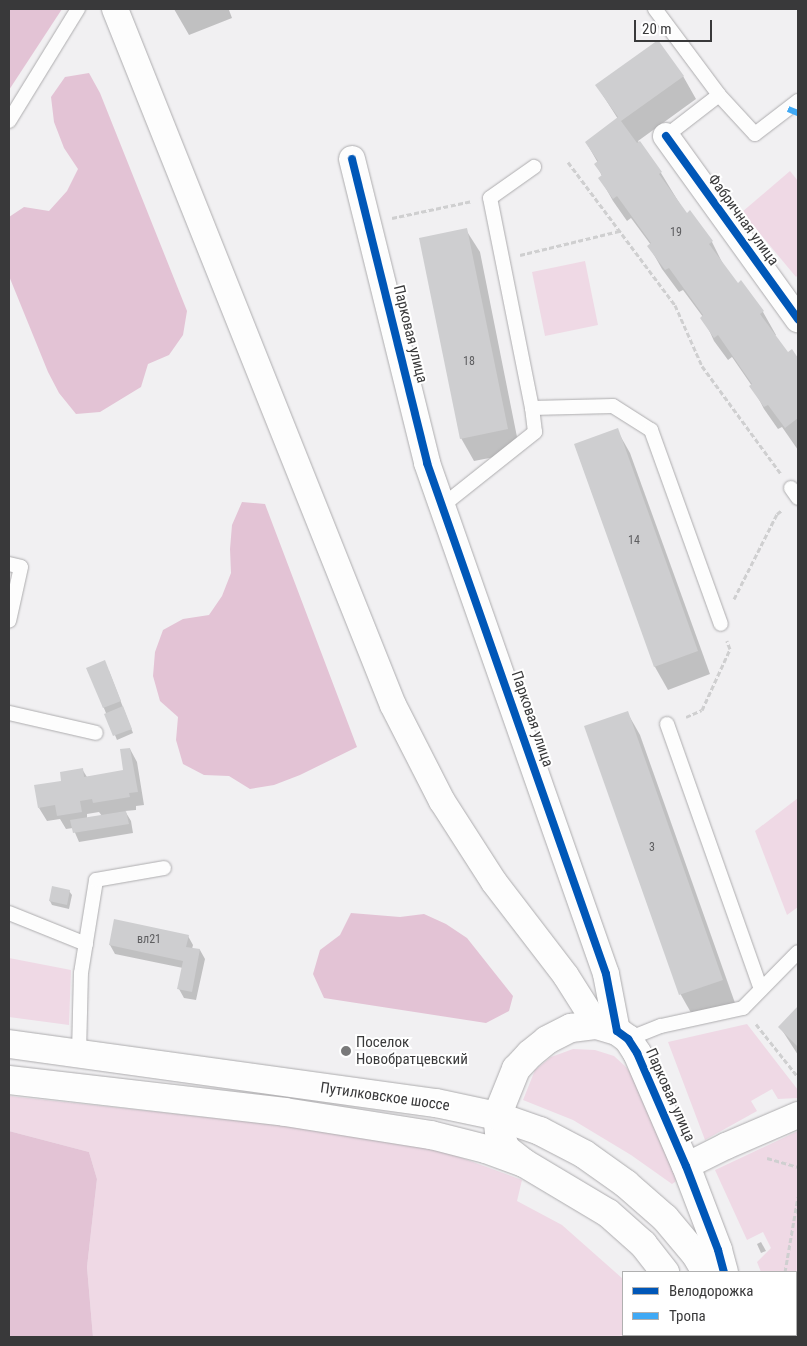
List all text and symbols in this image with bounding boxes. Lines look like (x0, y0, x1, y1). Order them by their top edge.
scale bar (637, 10, 714, 42)
text: 20 m (642, 20, 672, 38)
street label: Фабричная улица (704, 171, 782, 269)
house number: 19 (670, 226, 682, 240)
street label: Парковая улица (389, 283, 431, 385)
house number: 18 (463, 355, 475, 369)
house number: 14 (628, 534, 640, 548)
street label: Парковая улица (507, 669, 557, 769)
house number: 3 (649, 841, 655, 855)
house number: вл21 (137, 933, 161, 947)
place label: Поселок Новобратцевский (356, 1033, 468, 1068)
marker: Поселок Новобратцевский (340, 1045, 352, 1057)
street label: Парковая улица (641, 1046, 699, 1144)
street label: Путилковское шоссе (319, 1079, 451, 1115)
legend (622, 1271, 797, 1336)
text: Велодорожка (669, 1282, 754, 1300)
text: Тропа (669, 1307, 706, 1325)

